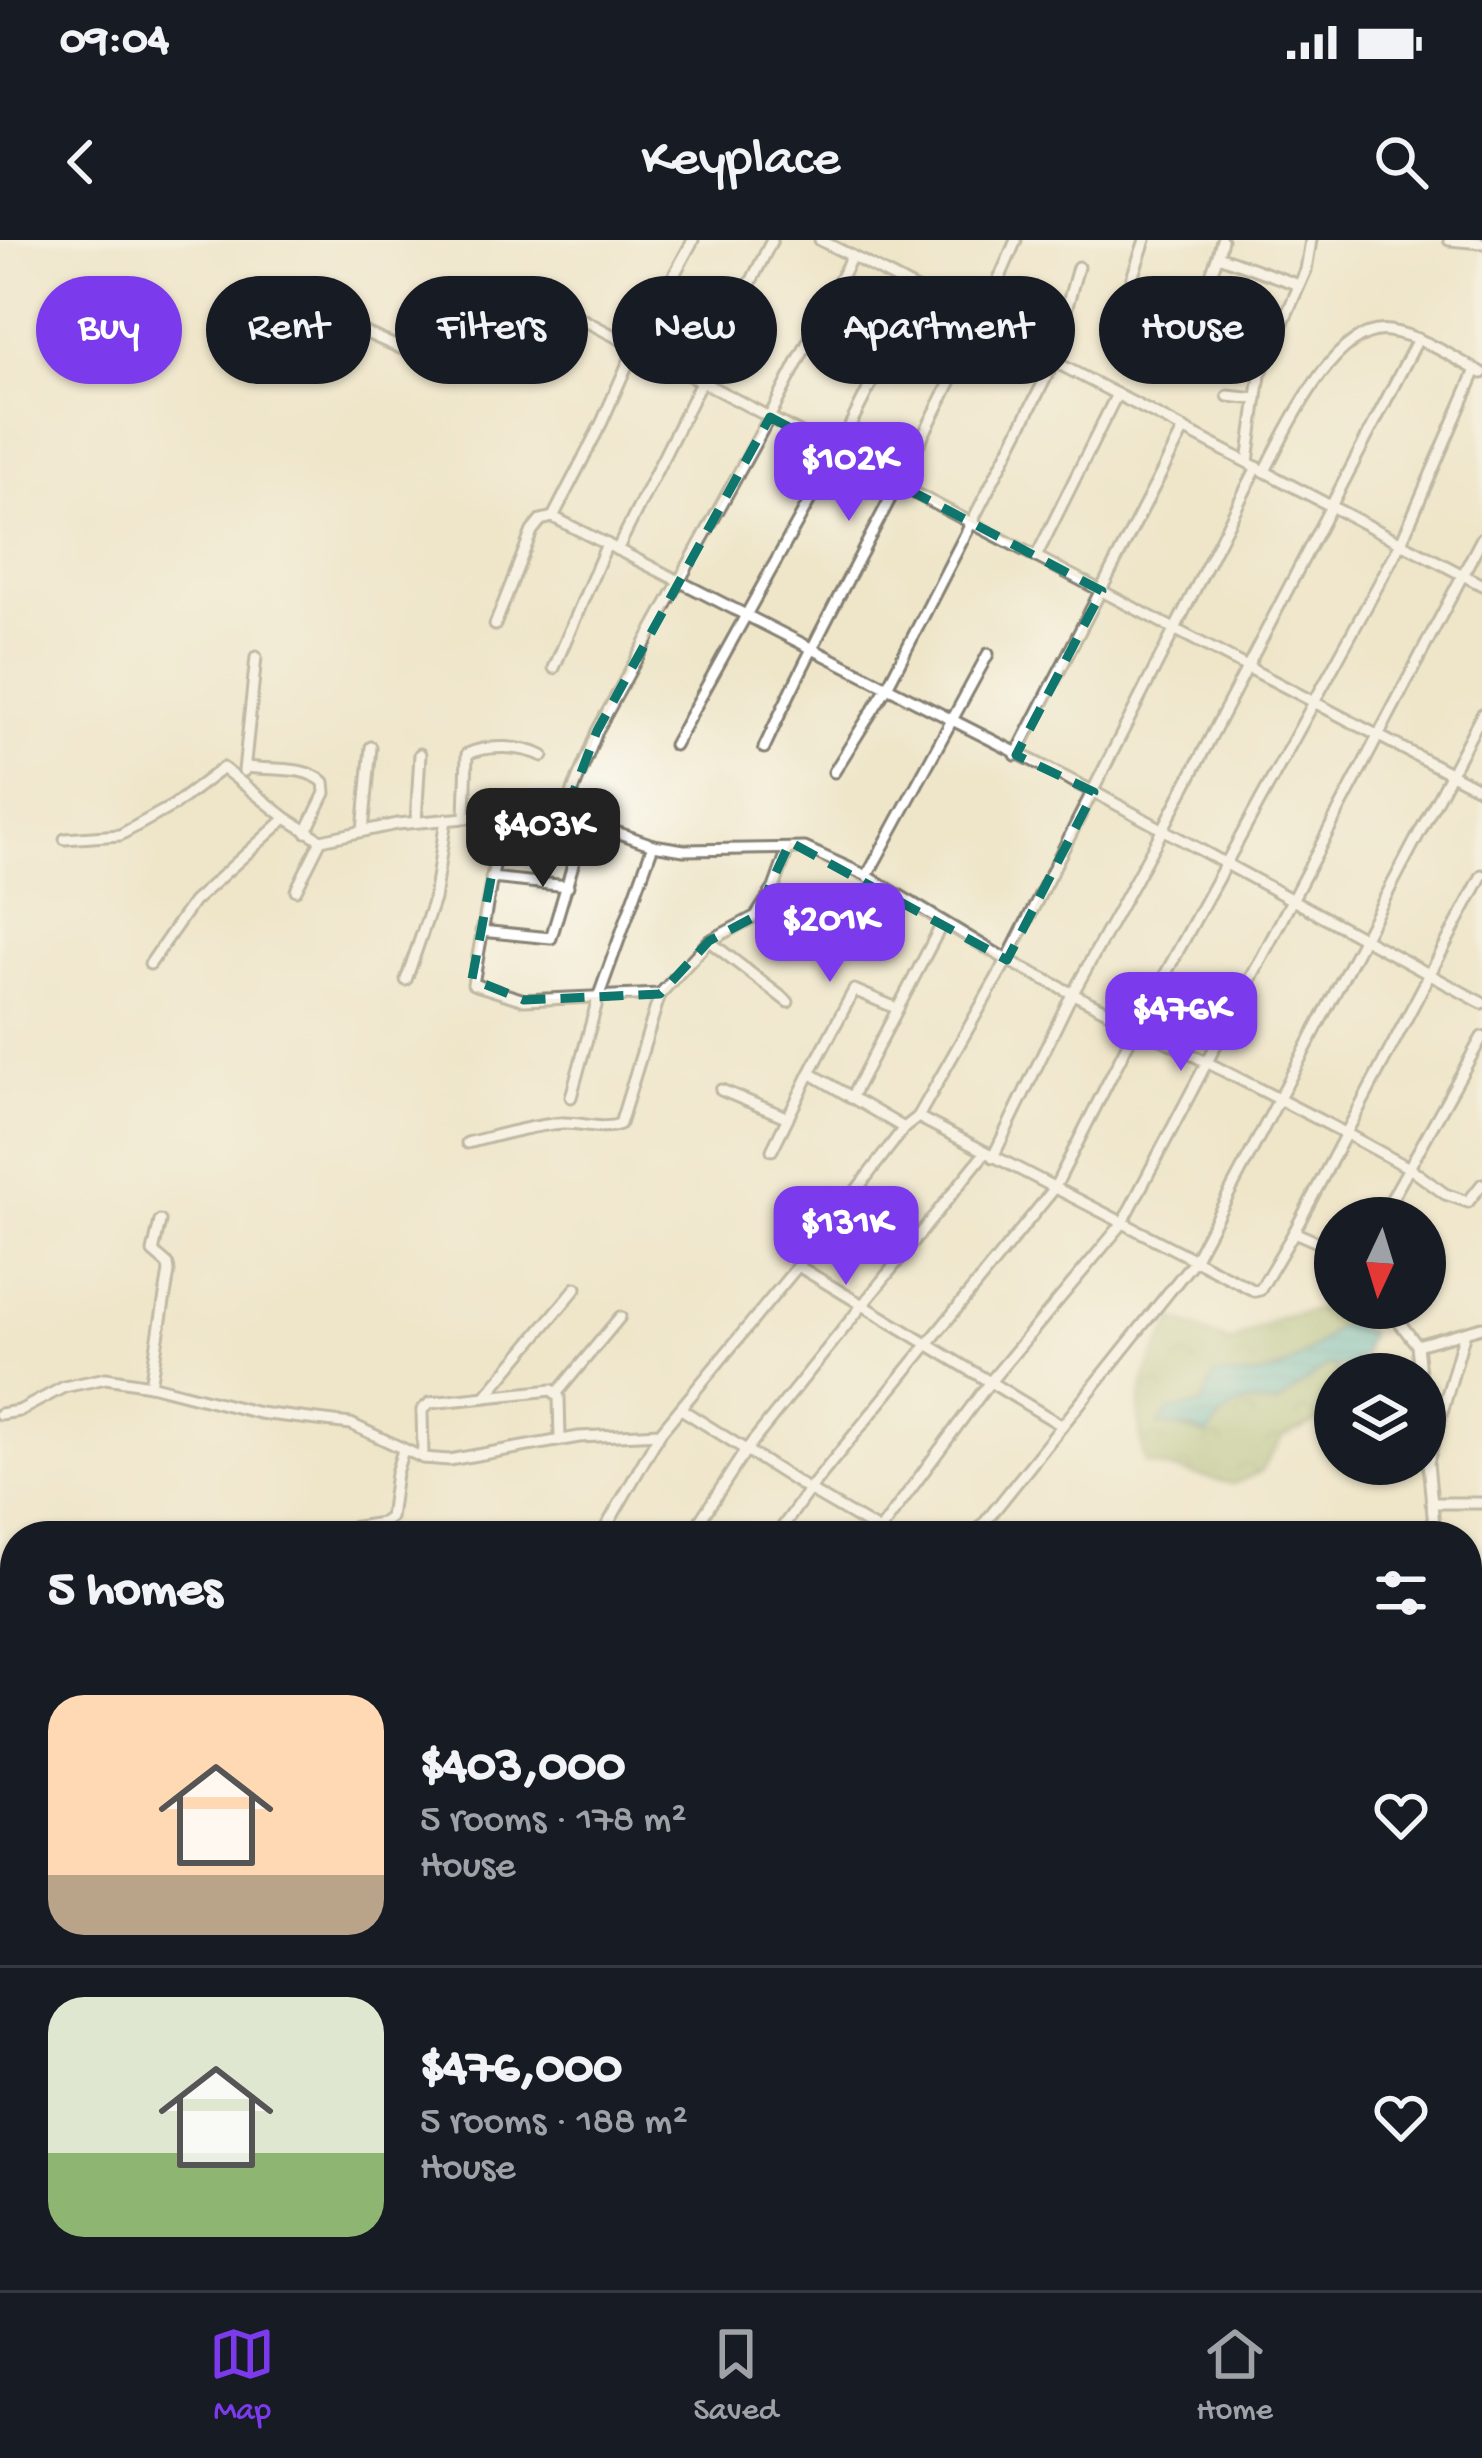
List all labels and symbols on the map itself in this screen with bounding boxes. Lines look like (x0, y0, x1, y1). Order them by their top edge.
pin: $102K (765, 422, 933, 524)
pin: $403K (459, 788, 627, 890)
pin: $201K (746, 883, 914, 985)
pin: $476K (1097, 972, 1265, 1074)
pin: $131K (762, 1186, 930, 1288)
north arrow (1314, 1197, 1446, 1329)

